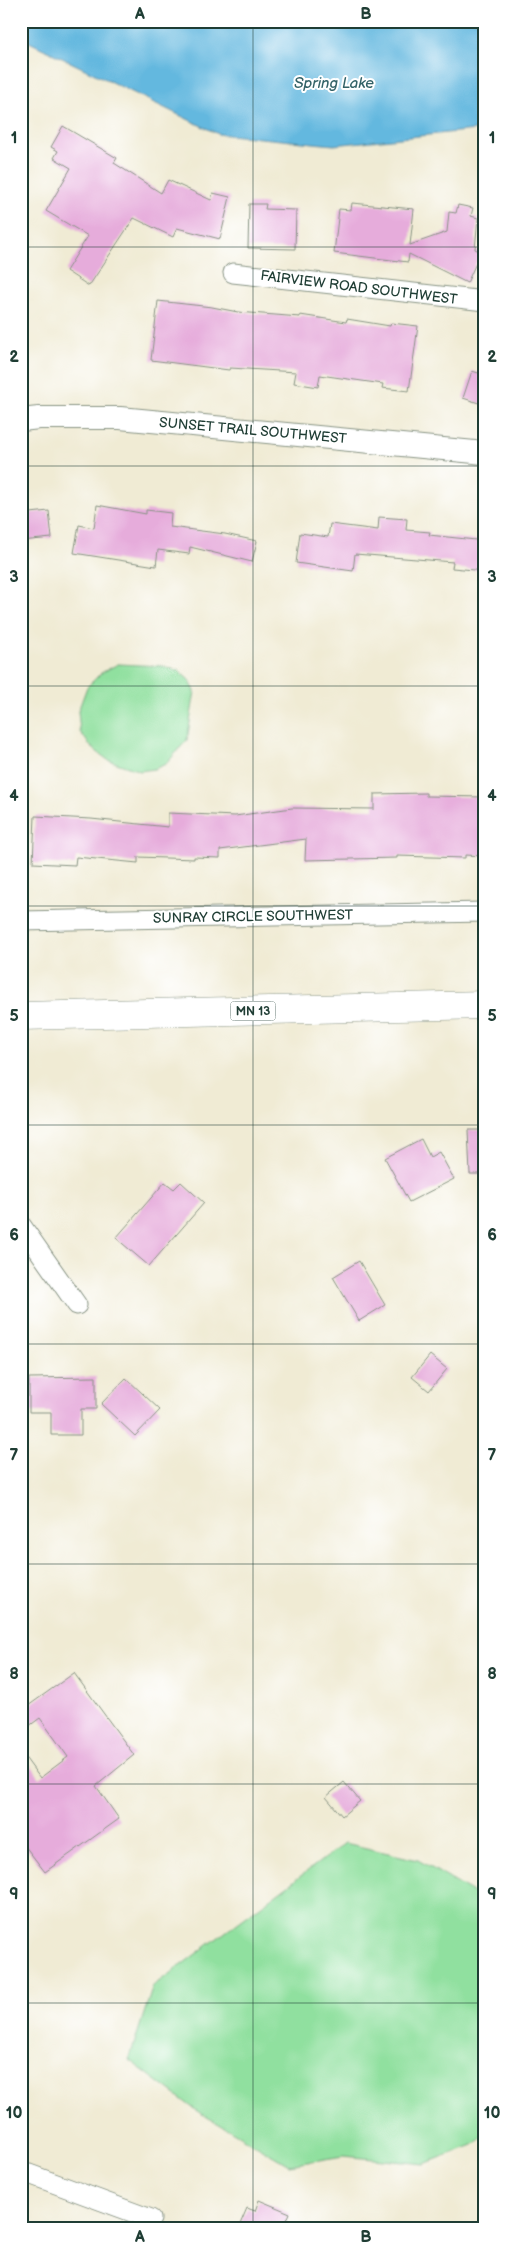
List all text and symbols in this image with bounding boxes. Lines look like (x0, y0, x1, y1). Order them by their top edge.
text: A (134, 5, 145, 24)
text: B (360, 5, 372, 24)
water label: Spring Lake (294, 74, 374, 93)
text: 1 (11, 129, 17, 148)
text: 1 (489, 129, 495, 148)
street label: FAIRVIEW ROAD SOUTHWEST (259, 267, 459, 308)
text: 2 (9, 348, 19, 367)
text: 2 (487, 348, 497, 367)
street label: SUNSET TRAIL SOUTHWEST (158, 414, 348, 447)
text: 3 (9, 568, 19, 587)
text: 3 (487, 568, 497, 587)
text: 4 (9, 787, 19, 806)
text: 4 (487, 787, 497, 806)
street label: SUNRAY CIRCLE SOUTHWEST (153, 906, 354, 927)
road number: MN 13 (230, 1001, 276, 1020)
text: 5 (9, 1007, 19, 1026)
text: 5 (487, 1007, 497, 1026)
text: 6 (9, 1226, 19, 1245)
text: 6 (487, 1226, 497, 1245)
text: 7 (10, 1446, 19, 1465)
text: 7 (488, 1446, 497, 1465)
text: 8 (9, 1665, 19, 1684)
text: 8 (487, 1665, 497, 1684)
text: 9 (9, 1885, 19, 1904)
text: 9 (487, 1885, 497, 1904)
text: 10 (6, 2104, 22, 2123)
text: 10 (484, 2104, 500, 2123)
text: A (134, 2228, 145, 2247)
text: B (360, 2228, 372, 2247)

